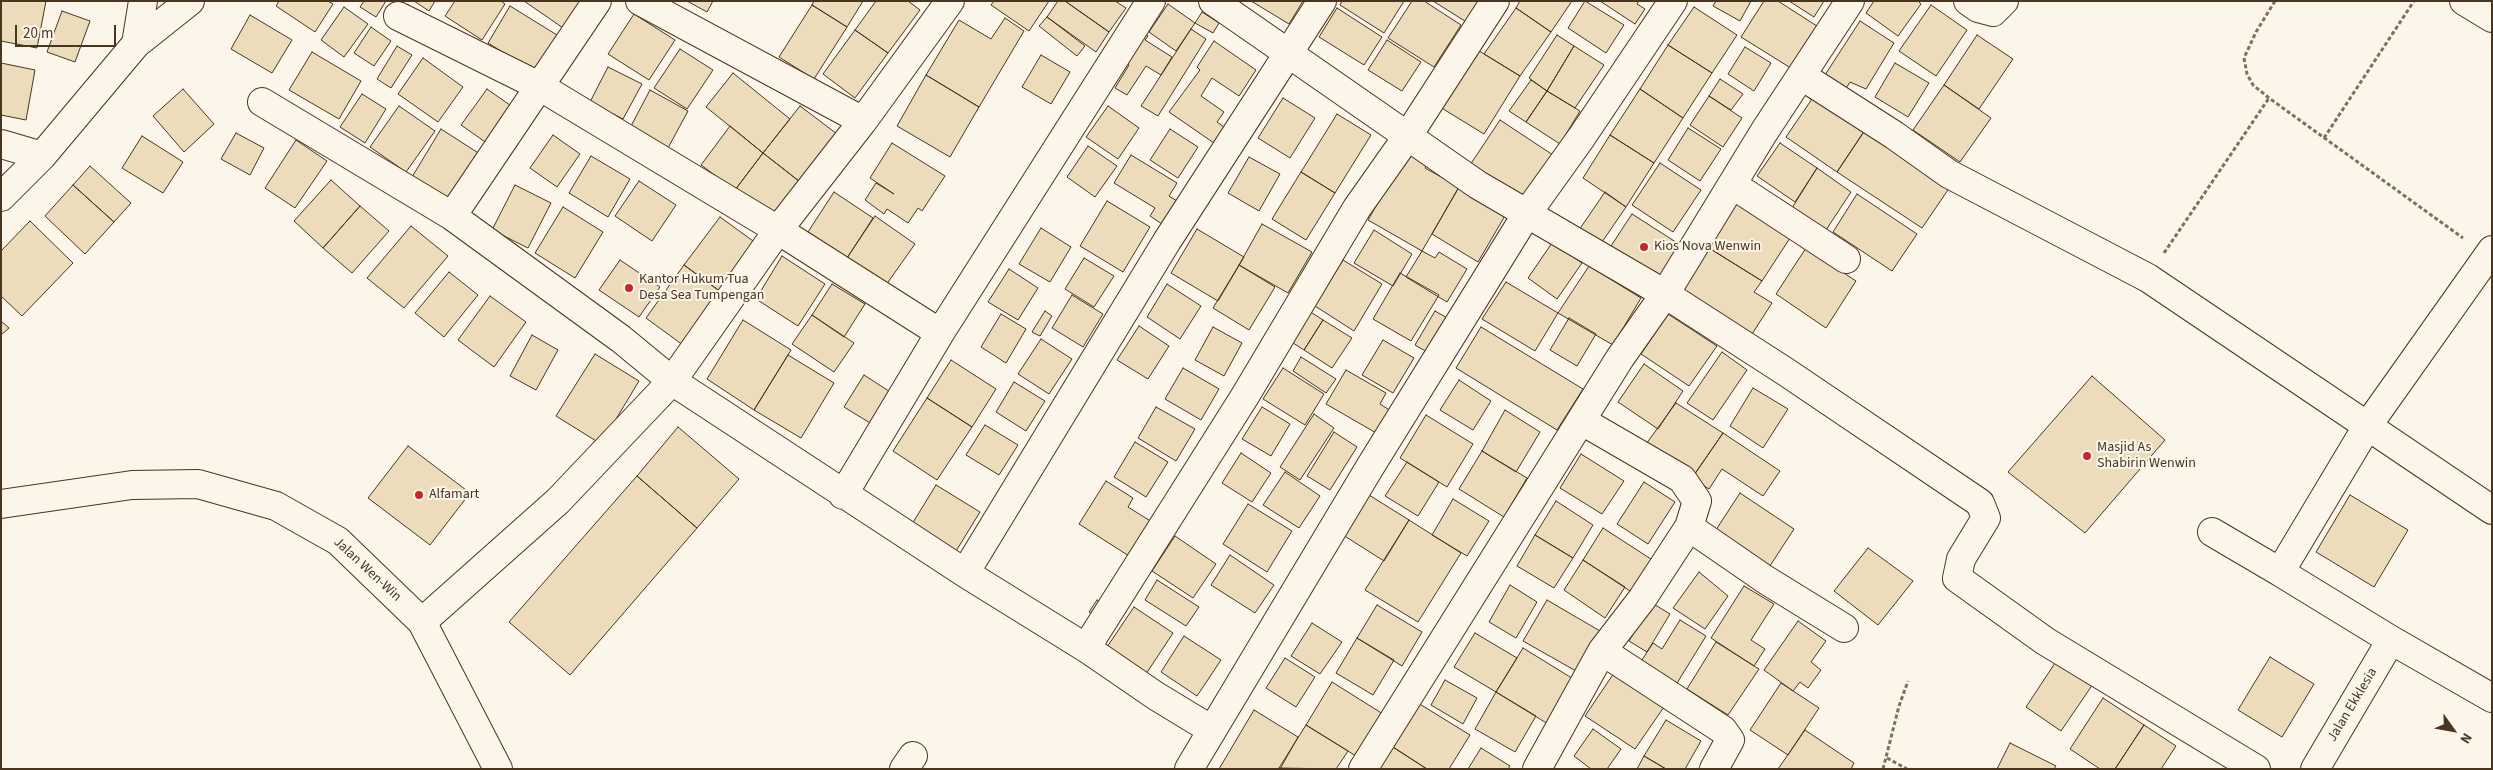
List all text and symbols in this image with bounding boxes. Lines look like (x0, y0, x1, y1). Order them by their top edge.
scale bar (18, 15, 119, 47)
text: 20 m (23, 23, 53, 44)
place label: Kios Nova Wenwin (1654, 239, 1761, 255)
marker: Kios Nova Wenwin (1638, 241, 1650, 253)
place label: Kantor Hukum Tua Desa Sea Tumpengan (639, 272, 764, 304)
marker: Kantor Hukum Tua Desa Sea Tumpengan (623, 282, 635, 294)
place label: Masjid As Shabirin Wenwin (2097, 440, 2196, 472)
marker: Masjid As Shabirin Wenwin (2081, 450, 2093, 462)
place label: Alfamart (429, 487, 479, 503)
marker: Alfamart (413, 489, 425, 501)
street label: Jalan Wen-Win (330, 534, 404, 606)
street label: Jalan Ekklesia (2324, 665, 2382, 745)
north arrow (2428, 705, 2478, 755)
text: N (2455, 729, 2477, 747)

